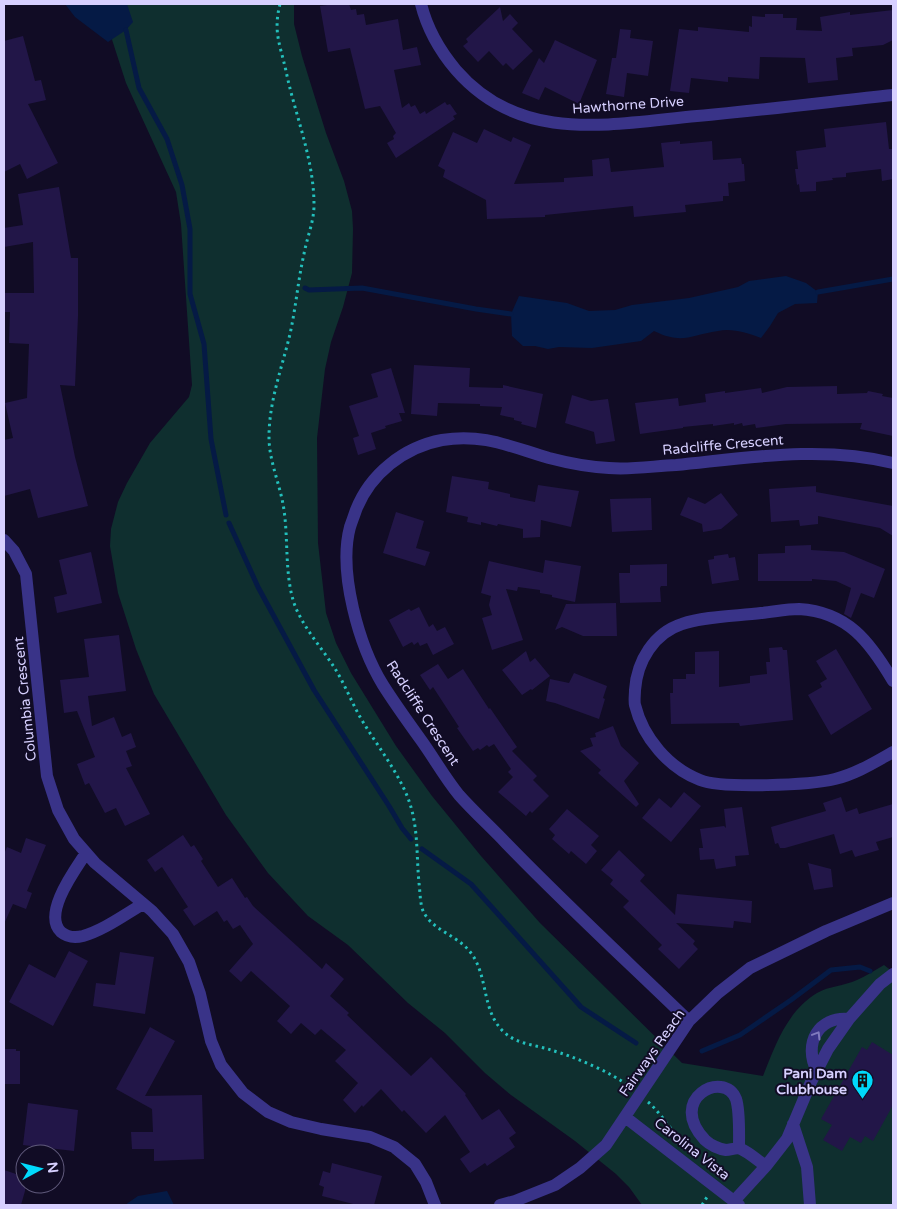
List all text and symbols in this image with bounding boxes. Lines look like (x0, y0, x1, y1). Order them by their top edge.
street label: Hawthorne Drive (572, 93, 685, 117)
street label: Radcliffe Crescent (662, 431, 785, 459)
street label: Columbia Crescent (10, 635, 40, 762)
street label: Radcliffe Crescent (383, 657, 464, 769)
street label: Fairways Reach (616, 1006, 688, 1100)
one-way arrow (811, 1031, 821, 1040)
place label: Pani Dam Clubhouse (776, 1065, 847, 1098)
building icon: Pani Dam Clubhouse (851, 1069, 875, 1100)
street label: Carolina Vista (651, 1114, 733, 1184)
north arrow (15, 1144, 65, 1194)
text: N (43, 1161, 62, 1174)

